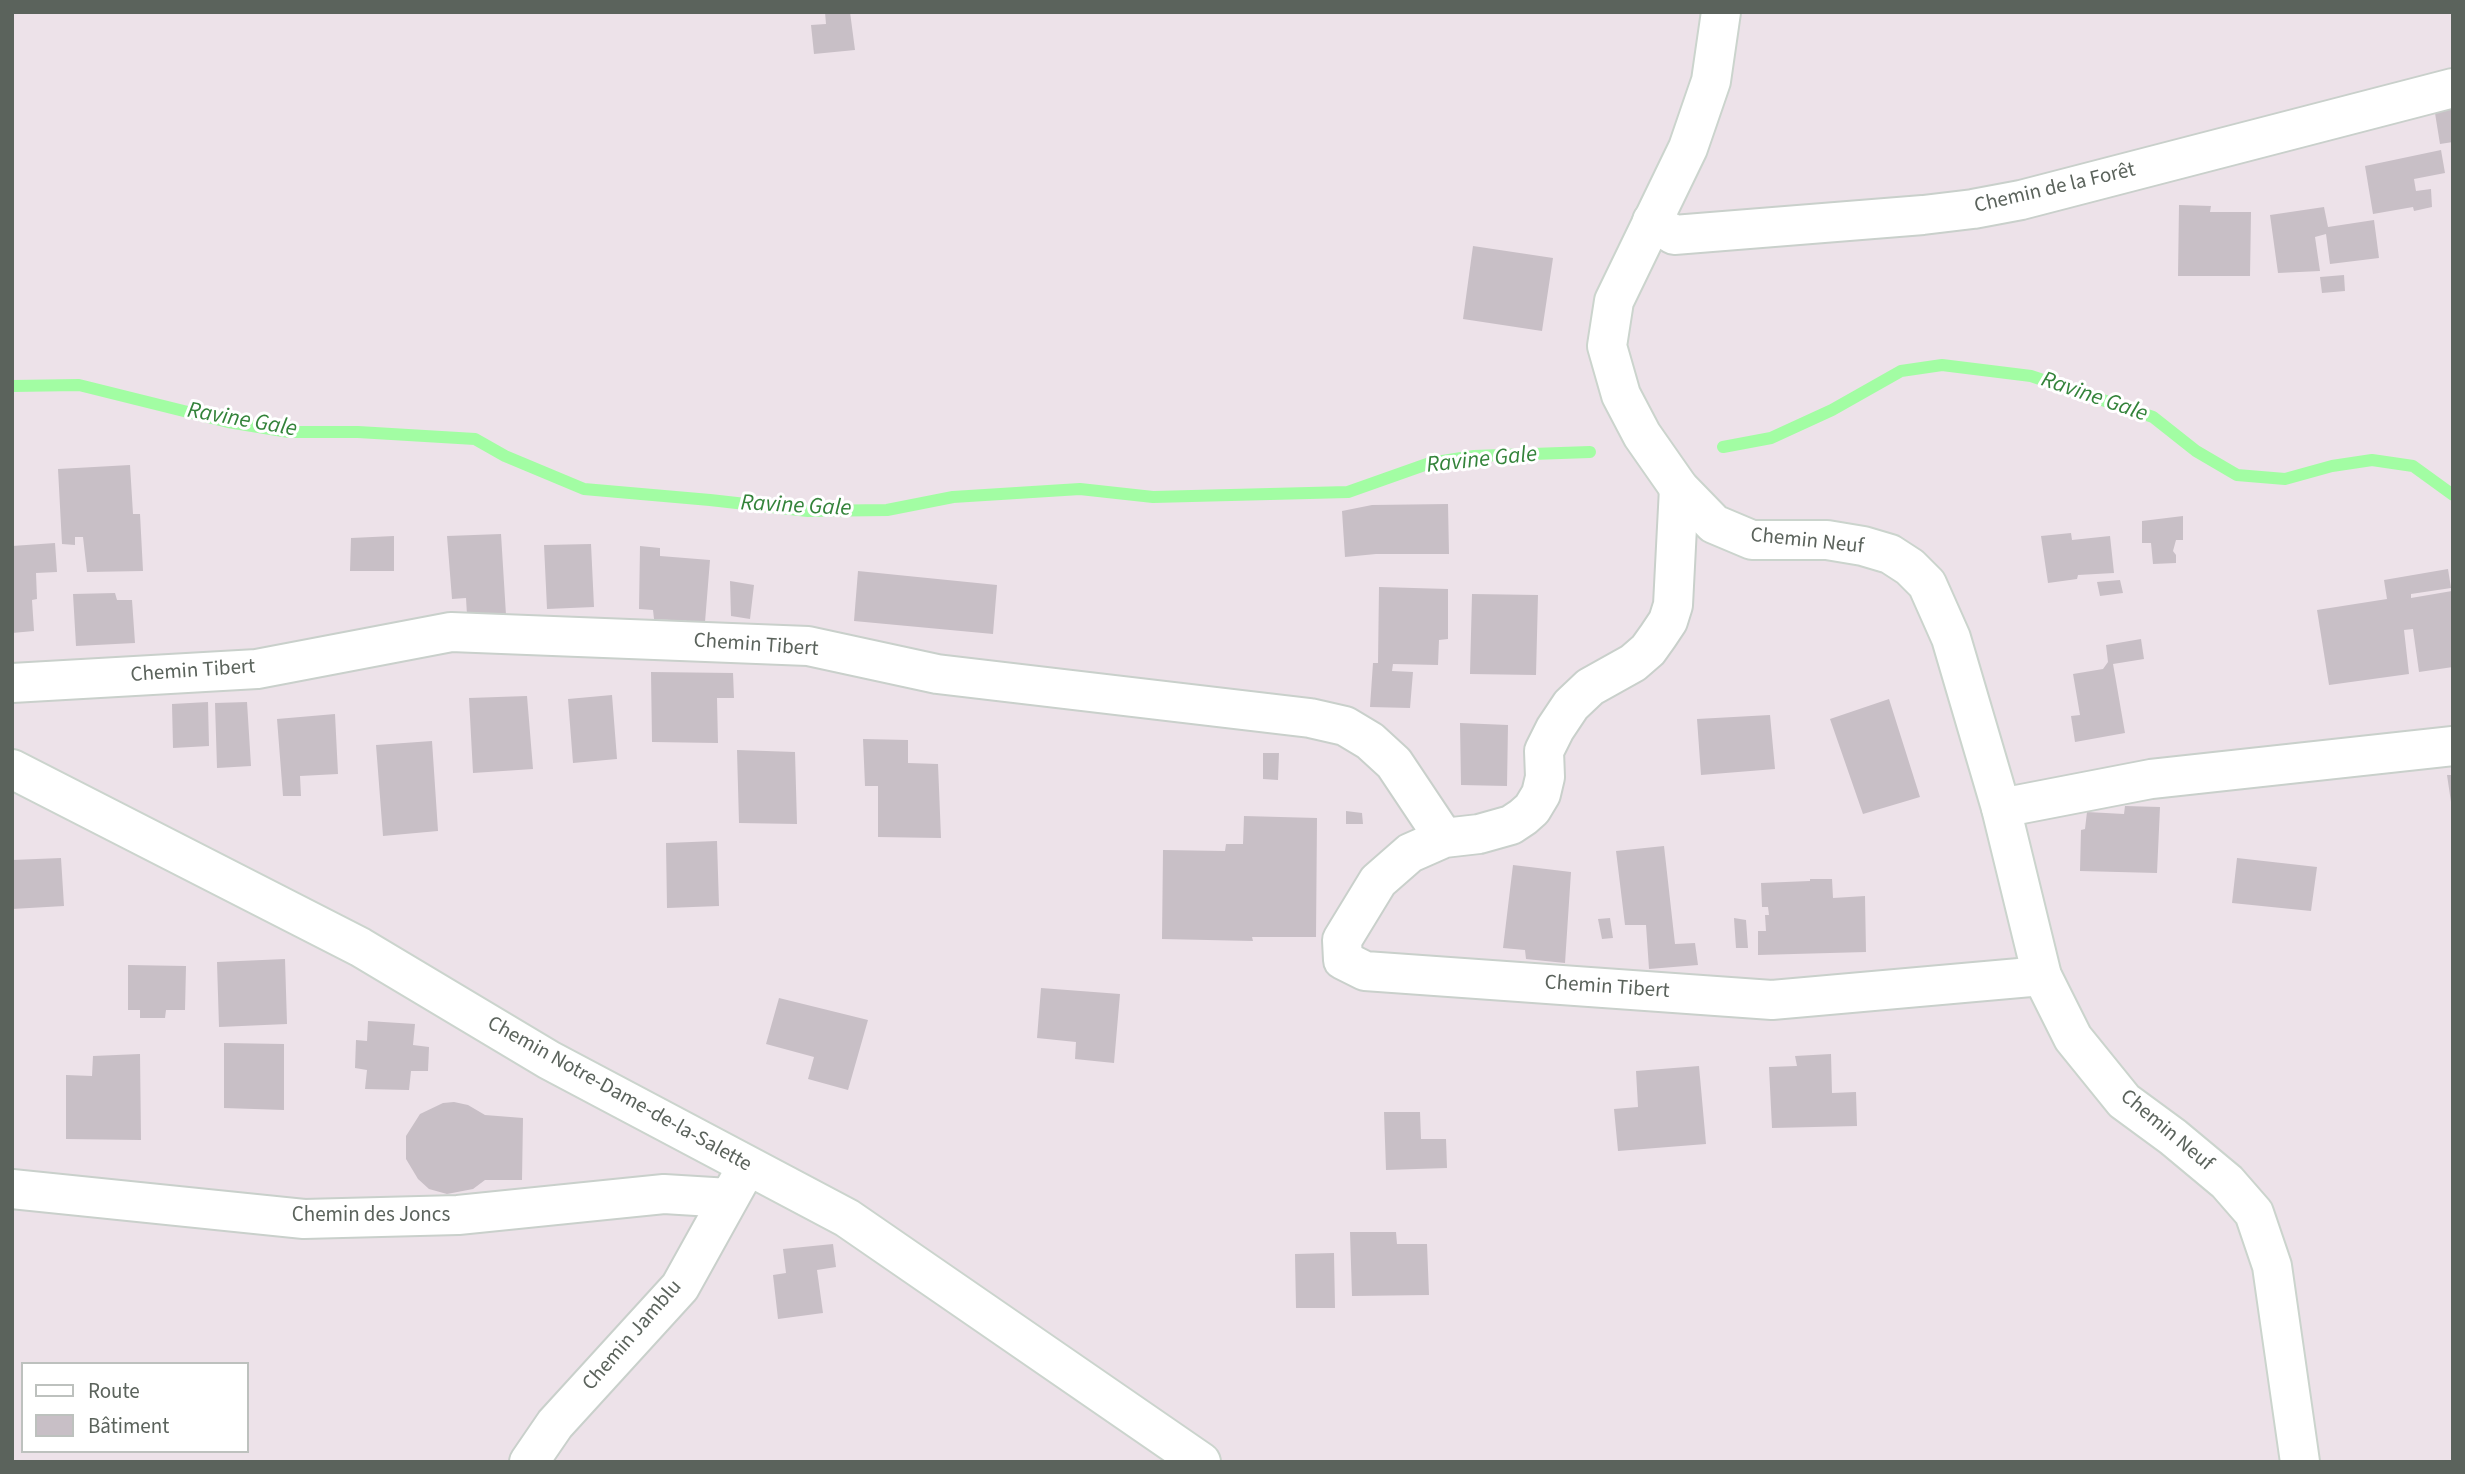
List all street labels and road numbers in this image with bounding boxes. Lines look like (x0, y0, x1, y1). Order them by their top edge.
street label: Chemin de la Forêt (1972, 158, 2138, 220)
street label: Chemin Neuf (1749, 524, 1865, 560)
street label: Chemin Tibert (693, 629, 819, 663)
street label: Chemin Tibert (130, 655, 256, 689)
street label: Chemin Tibert (1544, 971, 1670, 1005)
street label: Chemin Notre-Dame-de-la-Salette (482, 1012, 756, 1178)
street label: Chemin Neuf (2114, 1085, 2218, 1177)
street label: Chemin des Joncs (292, 1203, 450, 1229)
street label: Chemin Jamblu (578, 1275, 688, 1397)

